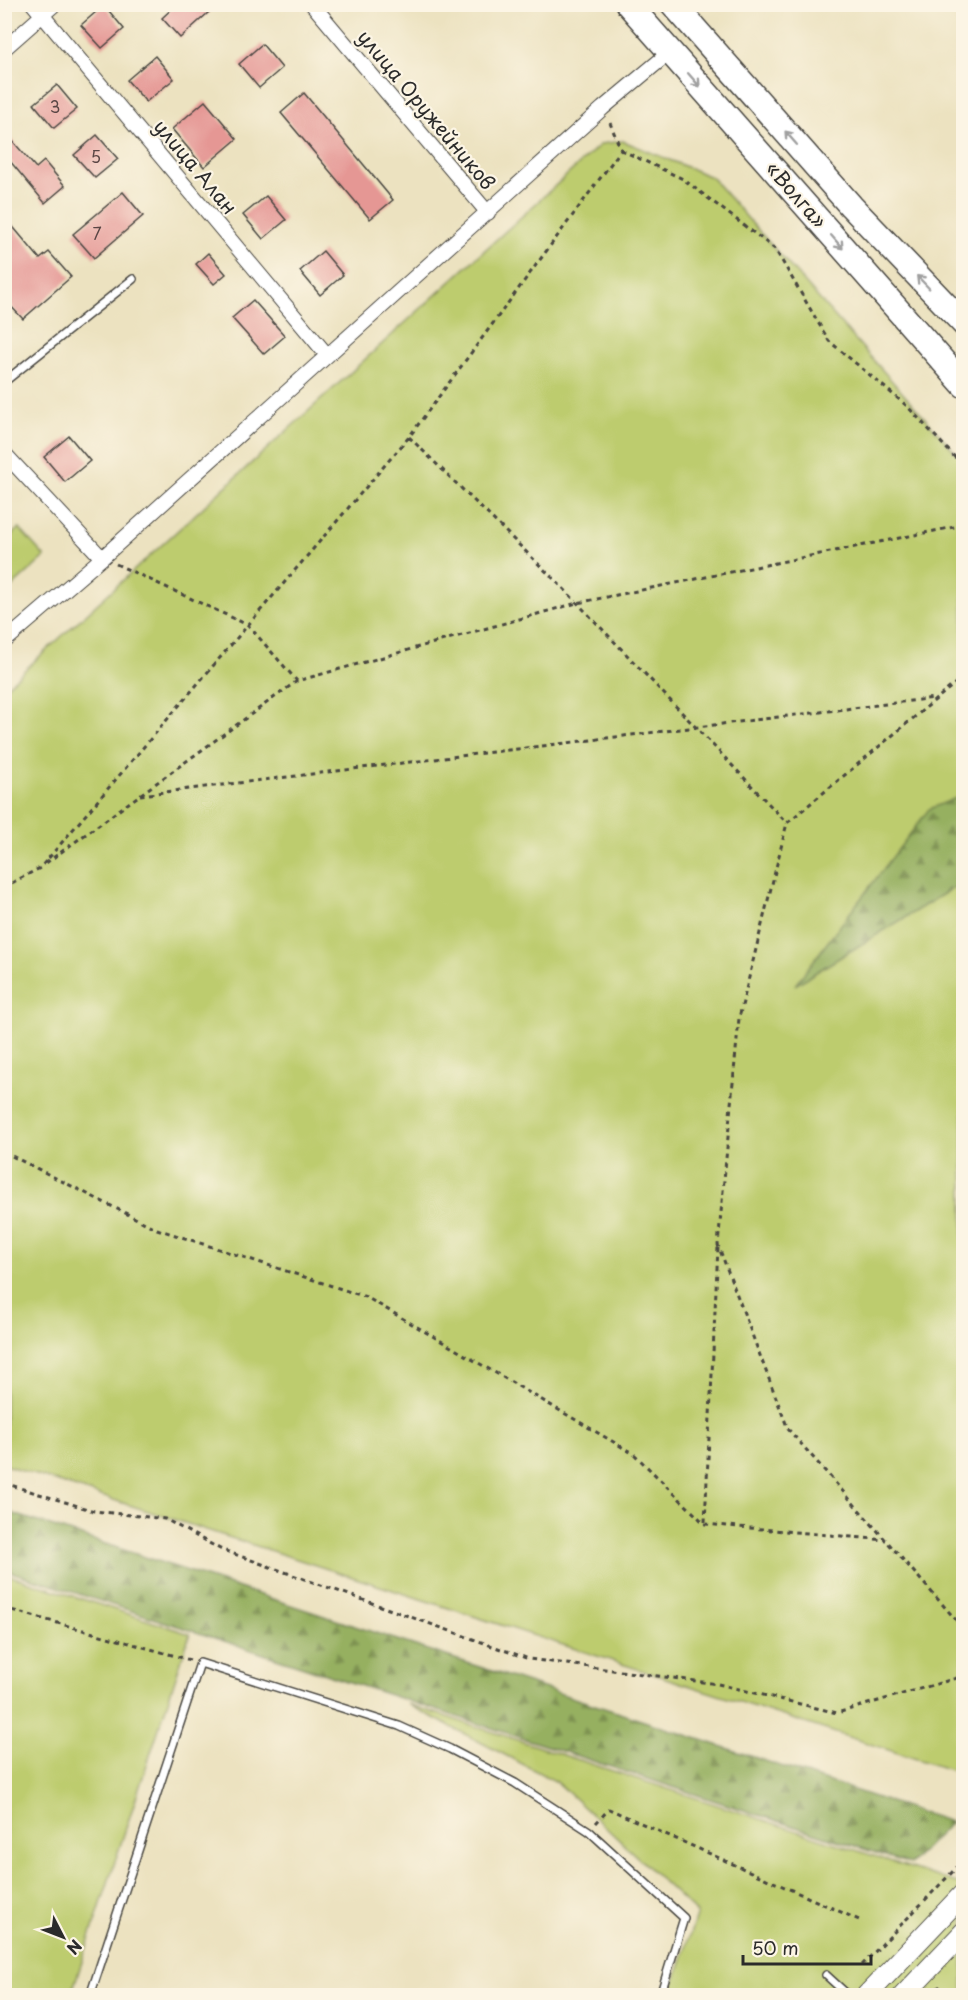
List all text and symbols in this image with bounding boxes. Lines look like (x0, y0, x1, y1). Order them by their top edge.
street label: улица Оружейников (351, 23, 503, 196)
one-way arrow (687, 72, 701, 87)
house number: 3 (50, 94, 60, 118)
street label: улица Алан (147, 112, 245, 220)
one-way arrow (784, 131, 798, 146)
house number: 5 (91, 144, 101, 168)
street label: «Волга» (759, 154, 834, 235)
house number: 7 (92, 221, 102, 245)
one-way arrow (830, 234, 844, 249)
one-way arrow (916, 275, 930, 290)
north arrow (33, 1907, 93, 1967)
scale bar (743, 1928, 870, 1966)
text: 50 m (752, 1934, 799, 1961)
text: N (62, 1935, 88, 1960)

